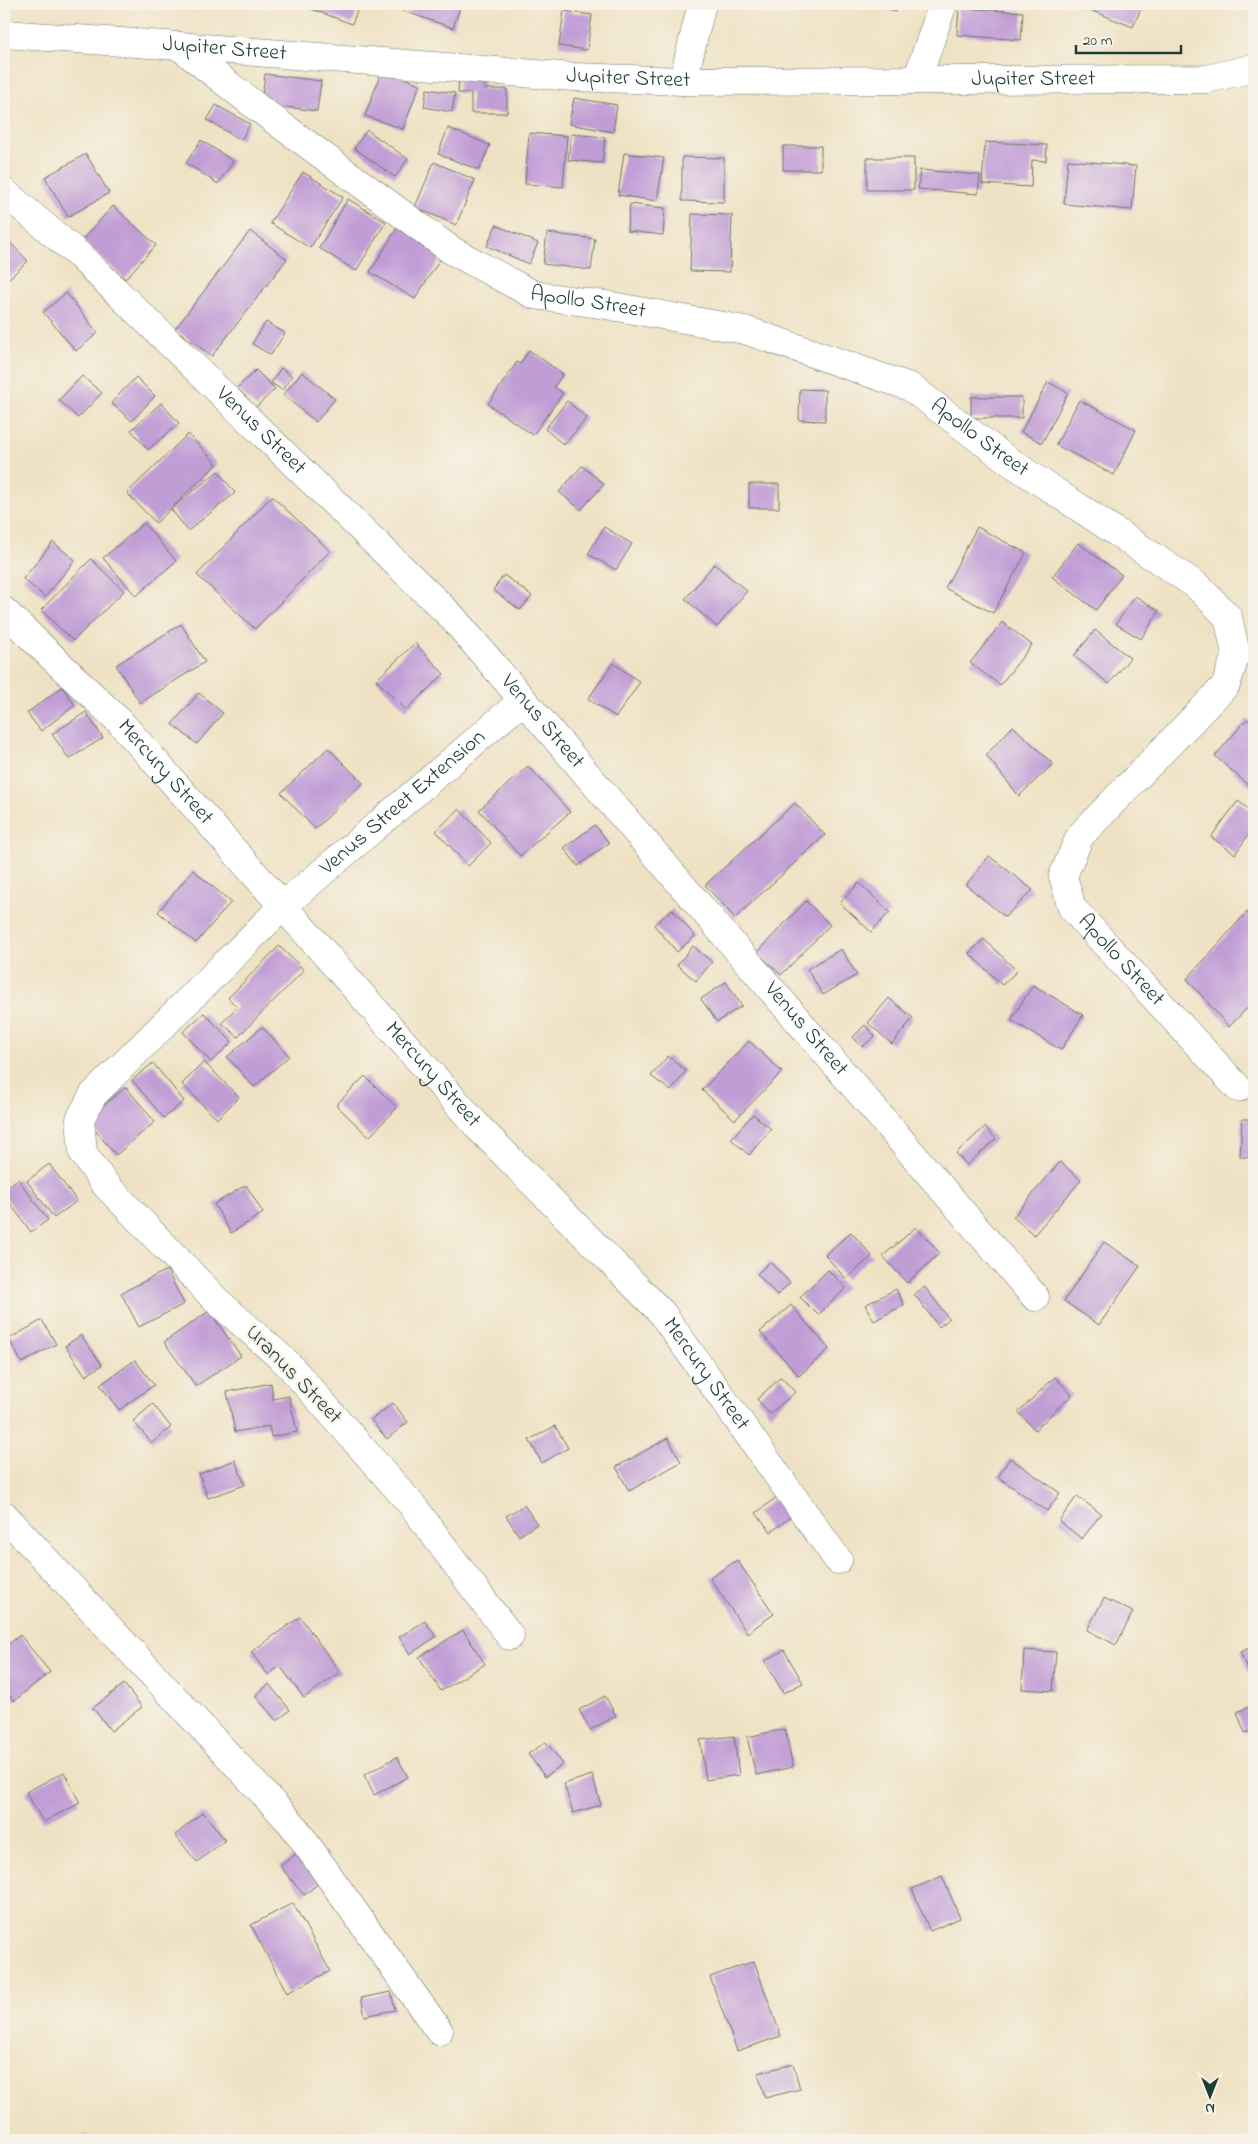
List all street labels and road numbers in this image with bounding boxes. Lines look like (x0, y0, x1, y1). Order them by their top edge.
street label: Jupiter Street (161, 29, 288, 70)
street label: Jupiter Street (565, 60, 691, 97)
street label: Jupiter Street (971, 63, 1096, 96)
street label: Apollo Street (528, 279, 649, 328)
street label: Venus Street (207, 379, 314, 483)
street label: Apollo Street (923, 391, 1035, 486)
street label: Venus Street (492, 667, 592, 777)
street label: Mercury Street (109, 712, 221, 833)
street label: Venus Street Extension (312, 722, 493, 884)
street label: Apollo Street (1069, 907, 1172, 1015)
street label: Venus Street (755, 974, 856, 1084)
street label: Mercury Street (377, 1015, 489, 1136)
street label: Mercury Street (654, 1311, 757, 1438)
street label: Uranus Street (237, 1318, 349, 1433)

